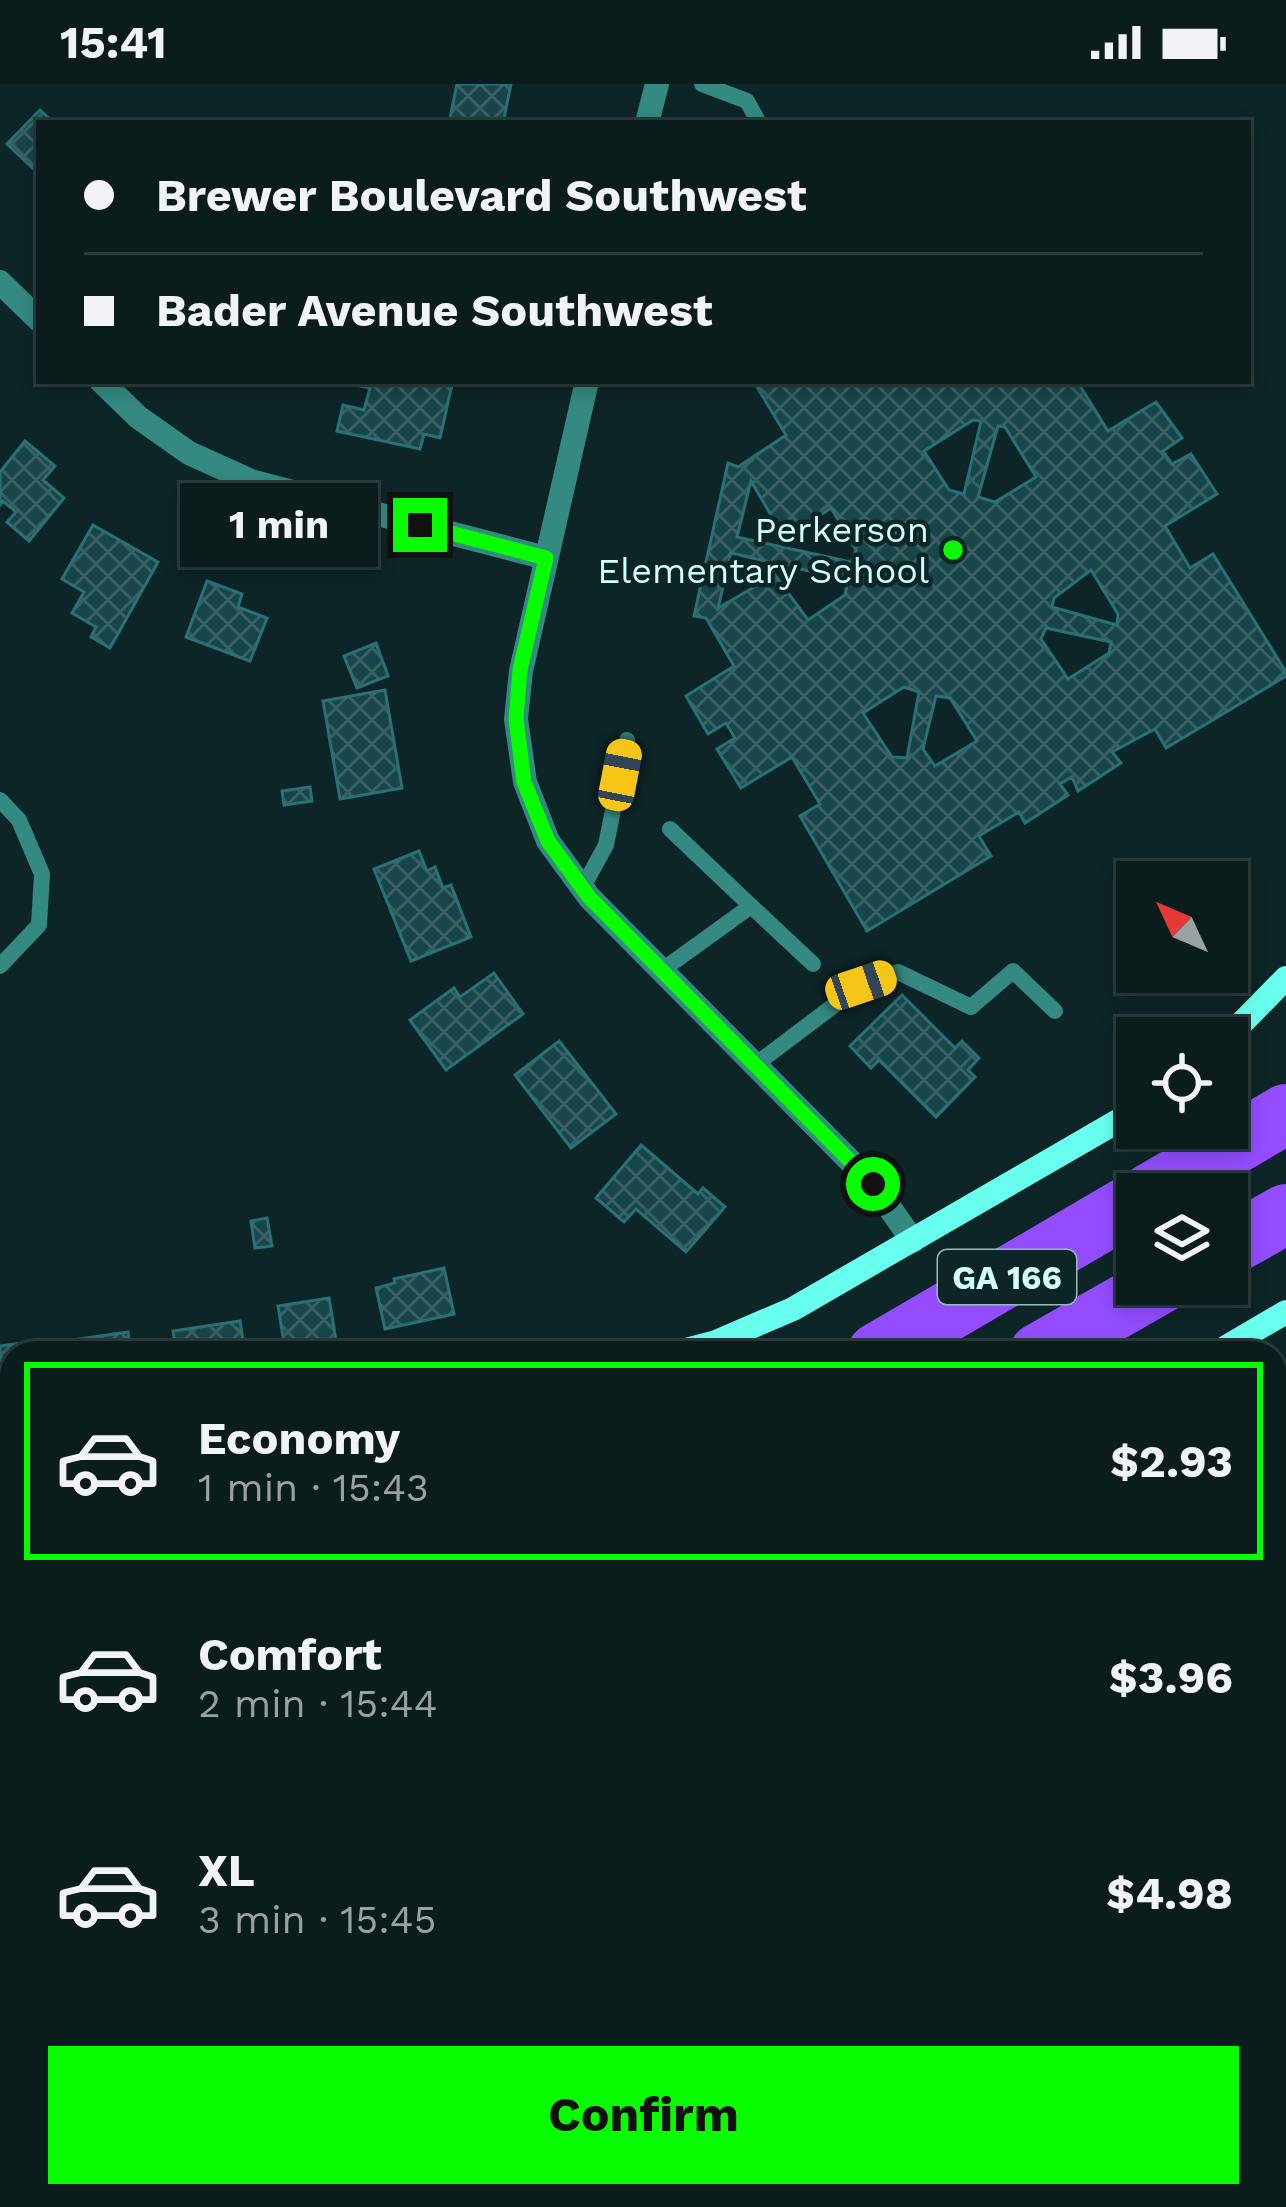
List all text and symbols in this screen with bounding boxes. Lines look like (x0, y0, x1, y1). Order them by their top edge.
text: 15:41 (60, 16, 167, 69)
text: Brewer Boulevard Southwest (156, 169, 807, 222)
text: Bader Avenue Southwest (156, 284, 713, 337)
callout: 1 min (180, 483, 378, 567)
route end (393, 498, 447, 552)
text: 1 min (229, 502, 329, 547)
place label: Perkerson Elementary School (597, 509, 929, 592)
marker: Perkerson Elementary School (940, 537, 966, 563)
car (595, 736, 645, 814)
north arrow (1116, 861, 1248, 993)
map controls (1116, 861, 1248, 1305)
car (821, 956, 901, 1014)
button: locate (1116, 1017, 1248, 1149)
route start (846, 1157, 900, 1211)
button: layers (1116, 1173, 1248, 1305)
road number: GA 166 (938, 1250, 1076, 1304)
icon: car (54, 1407, 162, 1515)
text: Economy (198, 1412, 400, 1465)
text: $2.93 (1110, 1435, 1233, 1488)
text: 1 min · 15:43 (198, 1465, 429, 1510)
icon: car (54, 1623, 162, 1731)
text: Comfort (198, 1628, 382, 1681)
text: $3.96 (1109, 1651, 1233, 1704)
text: 2 min · 15:44 (198, 1681, 437, 1726)
icon: car (54, 1839, 162, 1947)
text: XL (198, 1844, 255, 1897)
text: $4.98 (1106, 1867, 1233, 1920)
text: 3 min · 15:45 (198, 1897, 436, 1942)
button: Confirm (48, 2046, 1239, 2184)

